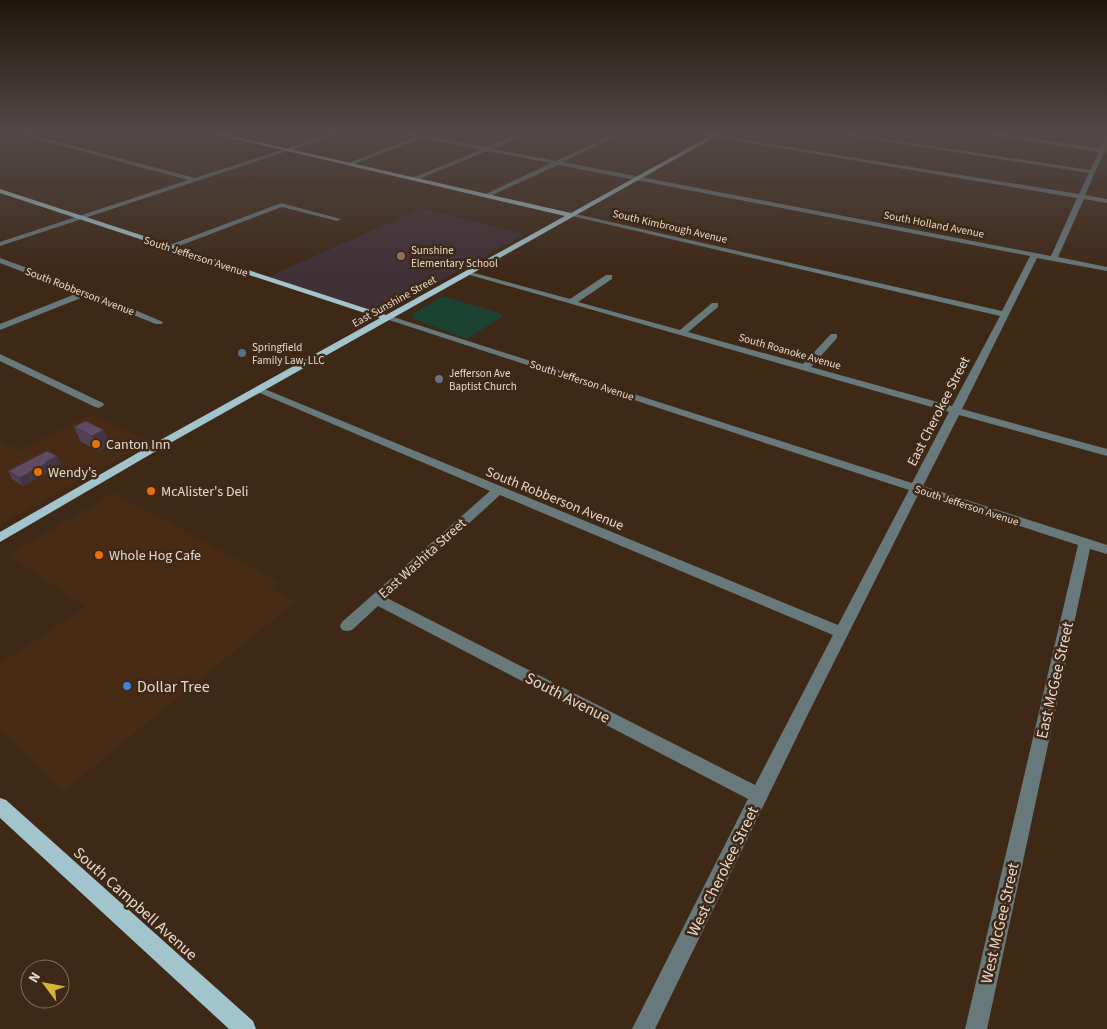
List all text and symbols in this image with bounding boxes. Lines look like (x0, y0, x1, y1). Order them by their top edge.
street label: South Kimbrough Avenue (611, 206, 729, 247)
street label: South Holland Avenue (882, 207, 986, 242)
street label: South Jefferson Avenue (142, 233, 250, 281)
place label: Sunshine Elementary School (411, 243, 498, 271)
marker: Sunshine Elementary School (395, 250, 407, 262)
street label: South Robberson Avenue (23, 264, 137, 319)
street label: East Sunshine Street (349, 272, 439, 331)
street label: South Roanoke Avenue (737, 330, 843, 373)
place label: Springfield Family Law, LLC (252, 340, 325, 368)
marker: Springfield Family Law, LLC (236, 347, 248, 359)
street label: East Cherokee Street (903, 353, 975, 470)
street label: South Jefferson Avenue (528, 357, 636, 405)
place label: Jefferson Ave Baptist Church (449, 366, 517, 394)
marker: Jefferson Ave Baptist Church (433, 373, 445, 385)
place label: Canton Inn (106, 435, 170, 455)
marker: Canton Inn (90, 438, 102, 450)
street label: South Robberson Avenue (482, 462, 627, 536)
place label: Wendy's (48, 463, 97, 483)
marker: Wendy's (32, 466, 44, 478)
place label: McAlister's Deli (161, 482, 249, 502)
street label: South Jefferson Avenue (913, 482, 1021, 530)
marker: McAlister's Deli (145, 485, 157, 497)
street label: East Washita Street (374, 514, 471, 604)
place label: Whole Hog Cafe (109, 546, 201, 566)
marker: Whole Hog Cafe (93, 549, 105, 561)
street label: East McGee Street (1031, 619, 1079, 741)
street label: South Avenue (521, 667, 614, 729)
place label: Dollar Tree (137, 676, 210, 698)
marker: Dollar Tree (121, 680, 133, 692)
street label: West Cherokee Street (682, 802, 764, 940)
street label: South Campbell Avenue (69, 842, 202, 965)
street label: West McGee Street (975, 860, 1025, 986)
north arrow (20, 959, 70, 1009)
text: N (24, 968, 46, 987)

